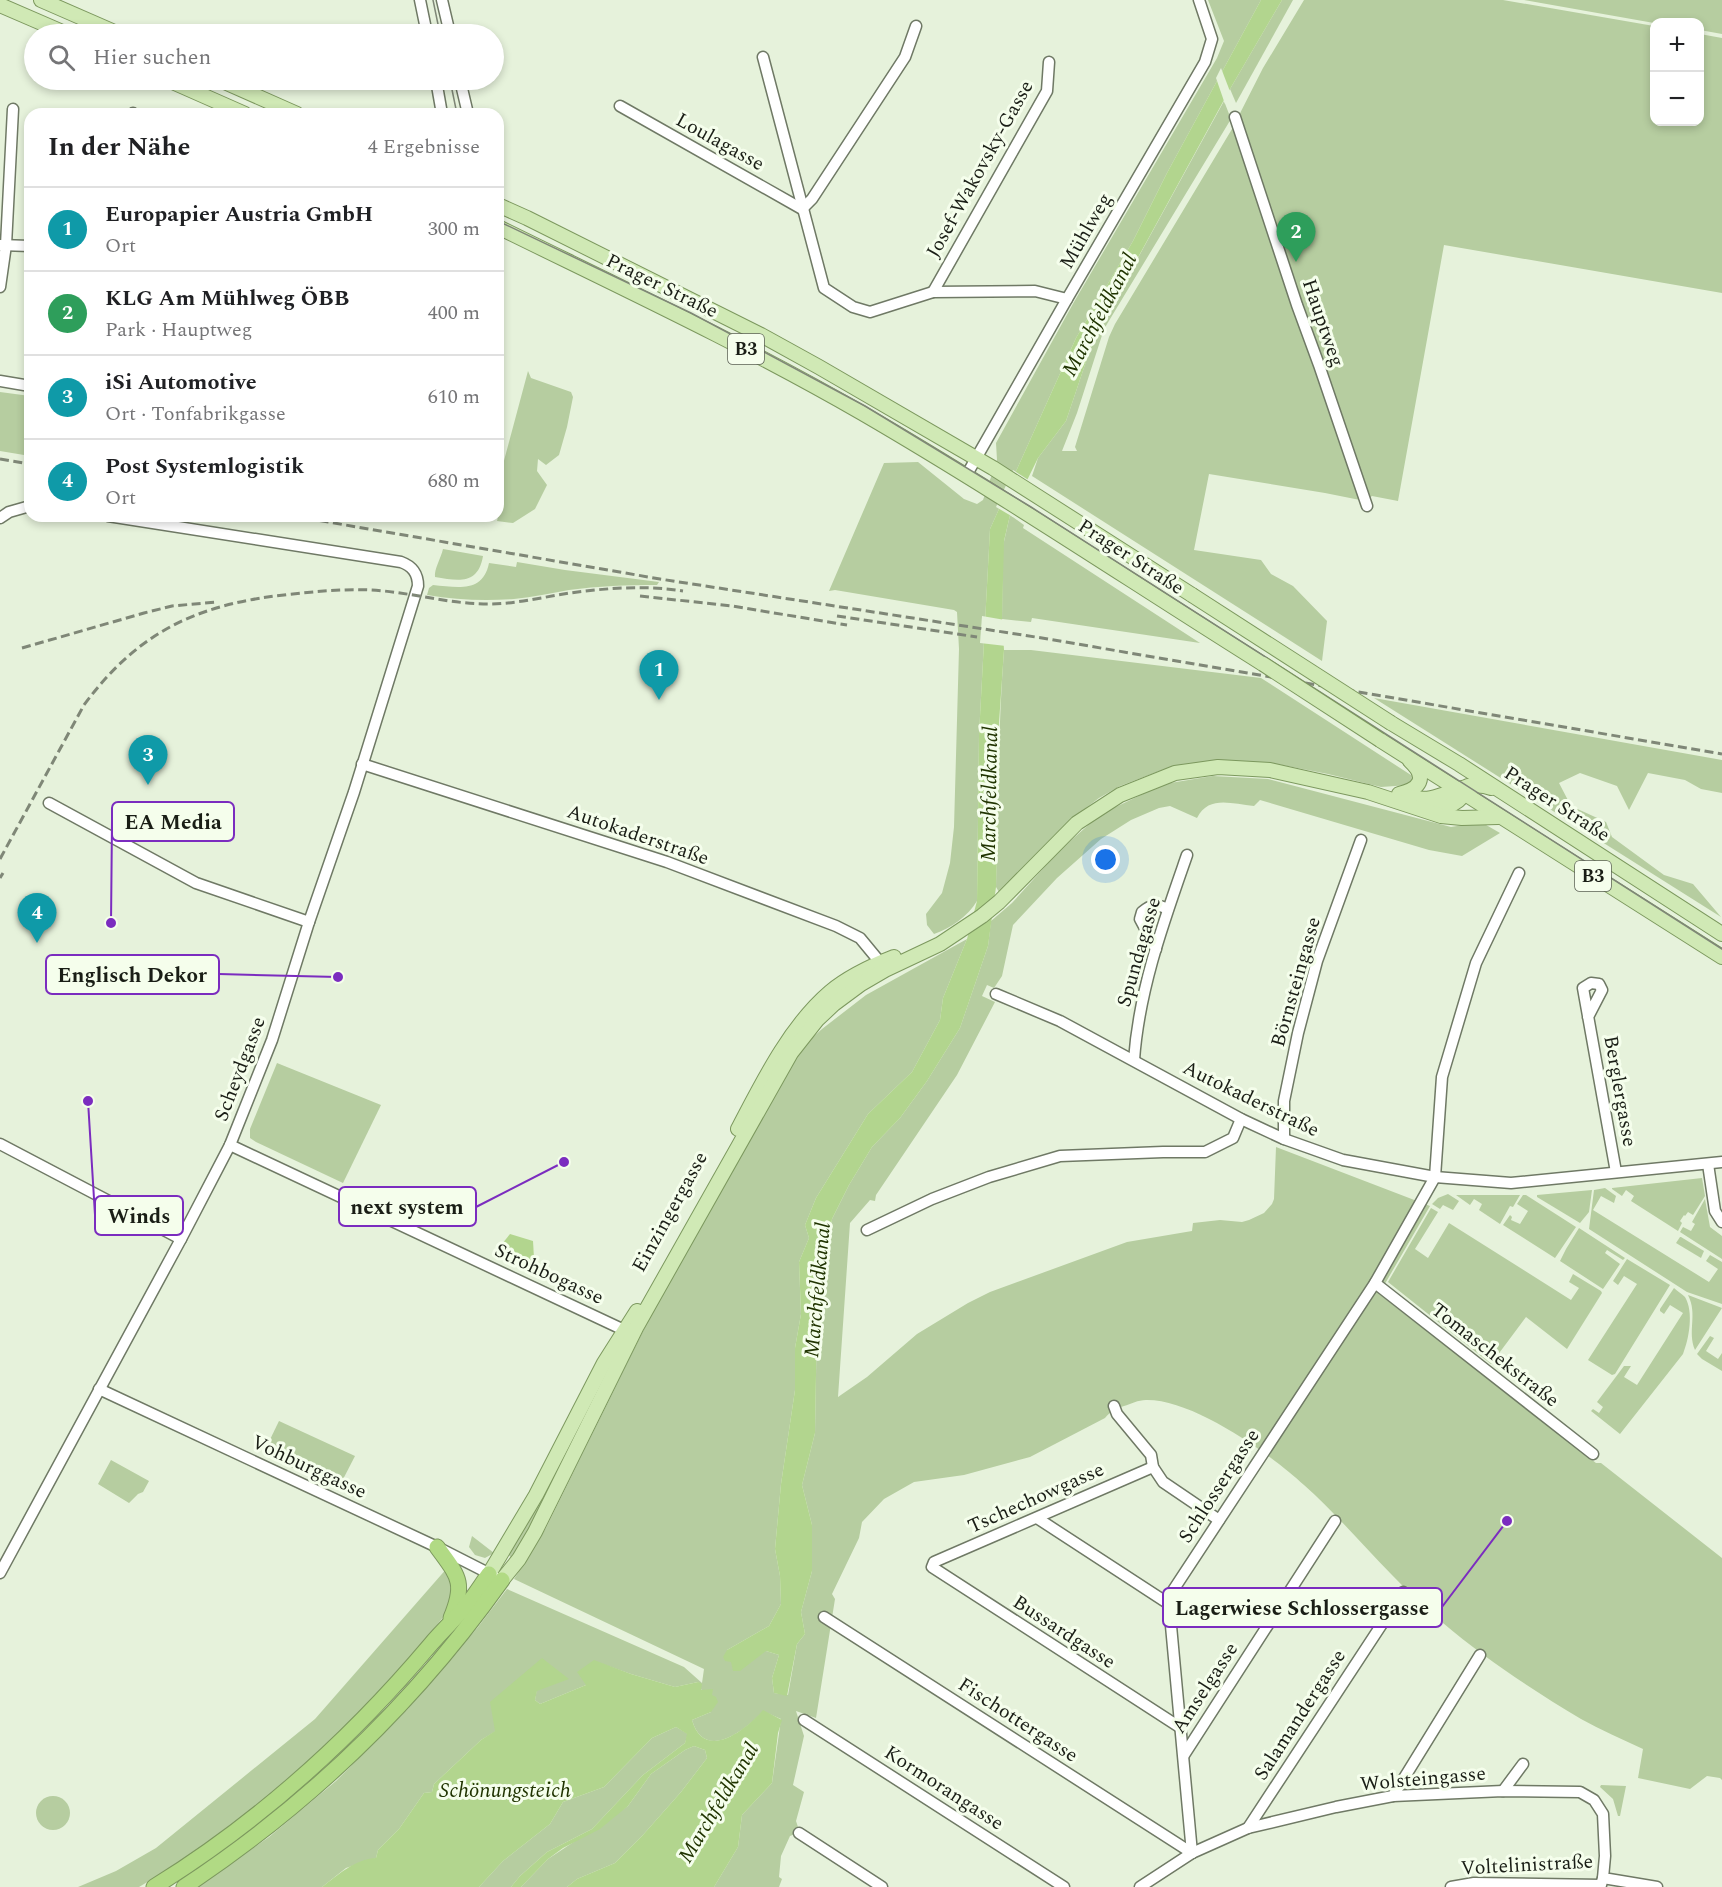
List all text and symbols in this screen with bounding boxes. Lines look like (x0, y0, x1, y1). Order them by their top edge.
map controls (1650, 18, 1704, 126)
button: + (1650, 18, 1704, 72)
search box (24, 24, 504, 90)
icon: search (45, 41, 78, 74)
text: Hier suchen (93, 41, 211, 74)
button: − (1650, 72, 1704, 126)
street label: Josef-Wakovsky-Gasse (919, 75, 1041, 263)
street label: Loulagasse (670, 105, 770, 179)
text: In der Nähe (48, 127, 190, 167)
text: 4 Ergebnisse (368, 132, 480, 162)
street label: Mühlweg (1052, 187, 1120, 275)
text: Europapier Austria GmbH (105, 198, 373, 231)
pin: 2 (1276, 212, 1316, 262)
text: 1 (62, 214, 73, 244)
text: 300 m (428, 214, 480, 244)
text: Ort (105, 231, 136, 261)
street label: Prager Straße (601, 246, 723, 326)
water label: Marchfeldkanal (1054, 247, 1146, 382)
street label: Hauptweg (1294, 275, 1352, 371)
text: KLG Am Mühlweg ÖBB (105, 282, 349, 315)
text: 2 (62, 298, 73, 328)
text: 400 m (428, 298, 480, 328)
text: Park · Hauptweg (105, 315, 253, 345)
road number: B3 (728, 334, 764, 364)
text: iSi Automotive (105, 366, 257, 399)
text: 3 (62, 382, 73, 412)
text: 610 m (428, 382, 480, 412)
text: Ort · Tonfabrikgasse (105, 399, 286, 429)
text: Post Systemlogistik (105, 450, 304, 483)
text: 4 (62, 466, 73, 496)
text: 680 m (428, 466, 480, 496)
text: Ort (105, 483, 136, 513)
street label: Prager Straße (1072, 511, 1190, 603)
pin: 1 (640, 650, 678, 700)
water label: Marchfeldkanal (973, 725, 1007, 862)
pin: 3 (128, 736, 168, 785)
street label: Prager Straße (1498, 758, 1616, 850)
street label: Autokaderstraße (563, 797, 713, 873)
callout: EA Media (112, 802, 234, 841)
text: EA Media (124, 807, 222, 839)
your location (1091, 845, 1120, 874)
road number: B3 (1575, 861, 1611, 891)
pin: 4 (18, 894, 57, 943)
street label: Spundagasse (1109, 894, 1169, 1010)
street label: Börnsteingasse (1263, 913, 1329, 1051)
callout: Englisch Dekor (46, 955, 219, 994)
text: Englisch Dekor (57, 960, 207, 992)
street label: Scheydgasse (206, 1012, 274, 1126)
street label: Berglergasse (1595, 1033, 1645, 1149)
street label: Autokaderstraße (1178, 1053, 1324, 1145)
street label: Einzingergasse (624, 1146, 716, 1278)
callout: next system (339, 1187, 476, 1226)
text: next system (350, 1192, 464, 1224)
callout: Winds (95, 1196, 183, 1235)
text: Winds (107, 1201, 171, 1233)
water label: Marchfeldkanal (796, 1221, 840, 1359)
street label: Strohbogasse (489, 1236, 609, 1312)
street label: Tomaschekstraße (1424, 1295, 1566, 1415)
street label: Schlossergasse (1171, 1423, 1267, 1549)
street label: Vohburggasse (246, 1427, 372, 1507)
street label: Tschechowgasse (963, 1455, 1109, 1541)
street label: Bussardgasse (1007, 1587, 1121, 1677)
callout: Lagerwiese Schlossergasse (1163, 1588, 1442, 1627)
text: Lagerwiese Schlossergasse (1175, 1593, 1429, 1625)
street label: Amselgasse (1164, 1636, 1246, 1740)
street label: Salamandergasse (1246, 1644, 1354, 1786)
street label: Fischottergasse (952, 1670, 1084, 1770)
water label: Marchfeldkanal (670, 1736, 768, 1869)
street label: Kormorangasse (878, 1738, 1010, 1838)
street label: Wolsteingasse (1359, 1759, 1487, 1799)
water label: Schönungsteich (439, 1775, 571, 1807)
street label: Voltelinistraße (1460, 1847, 1594, 1883)

